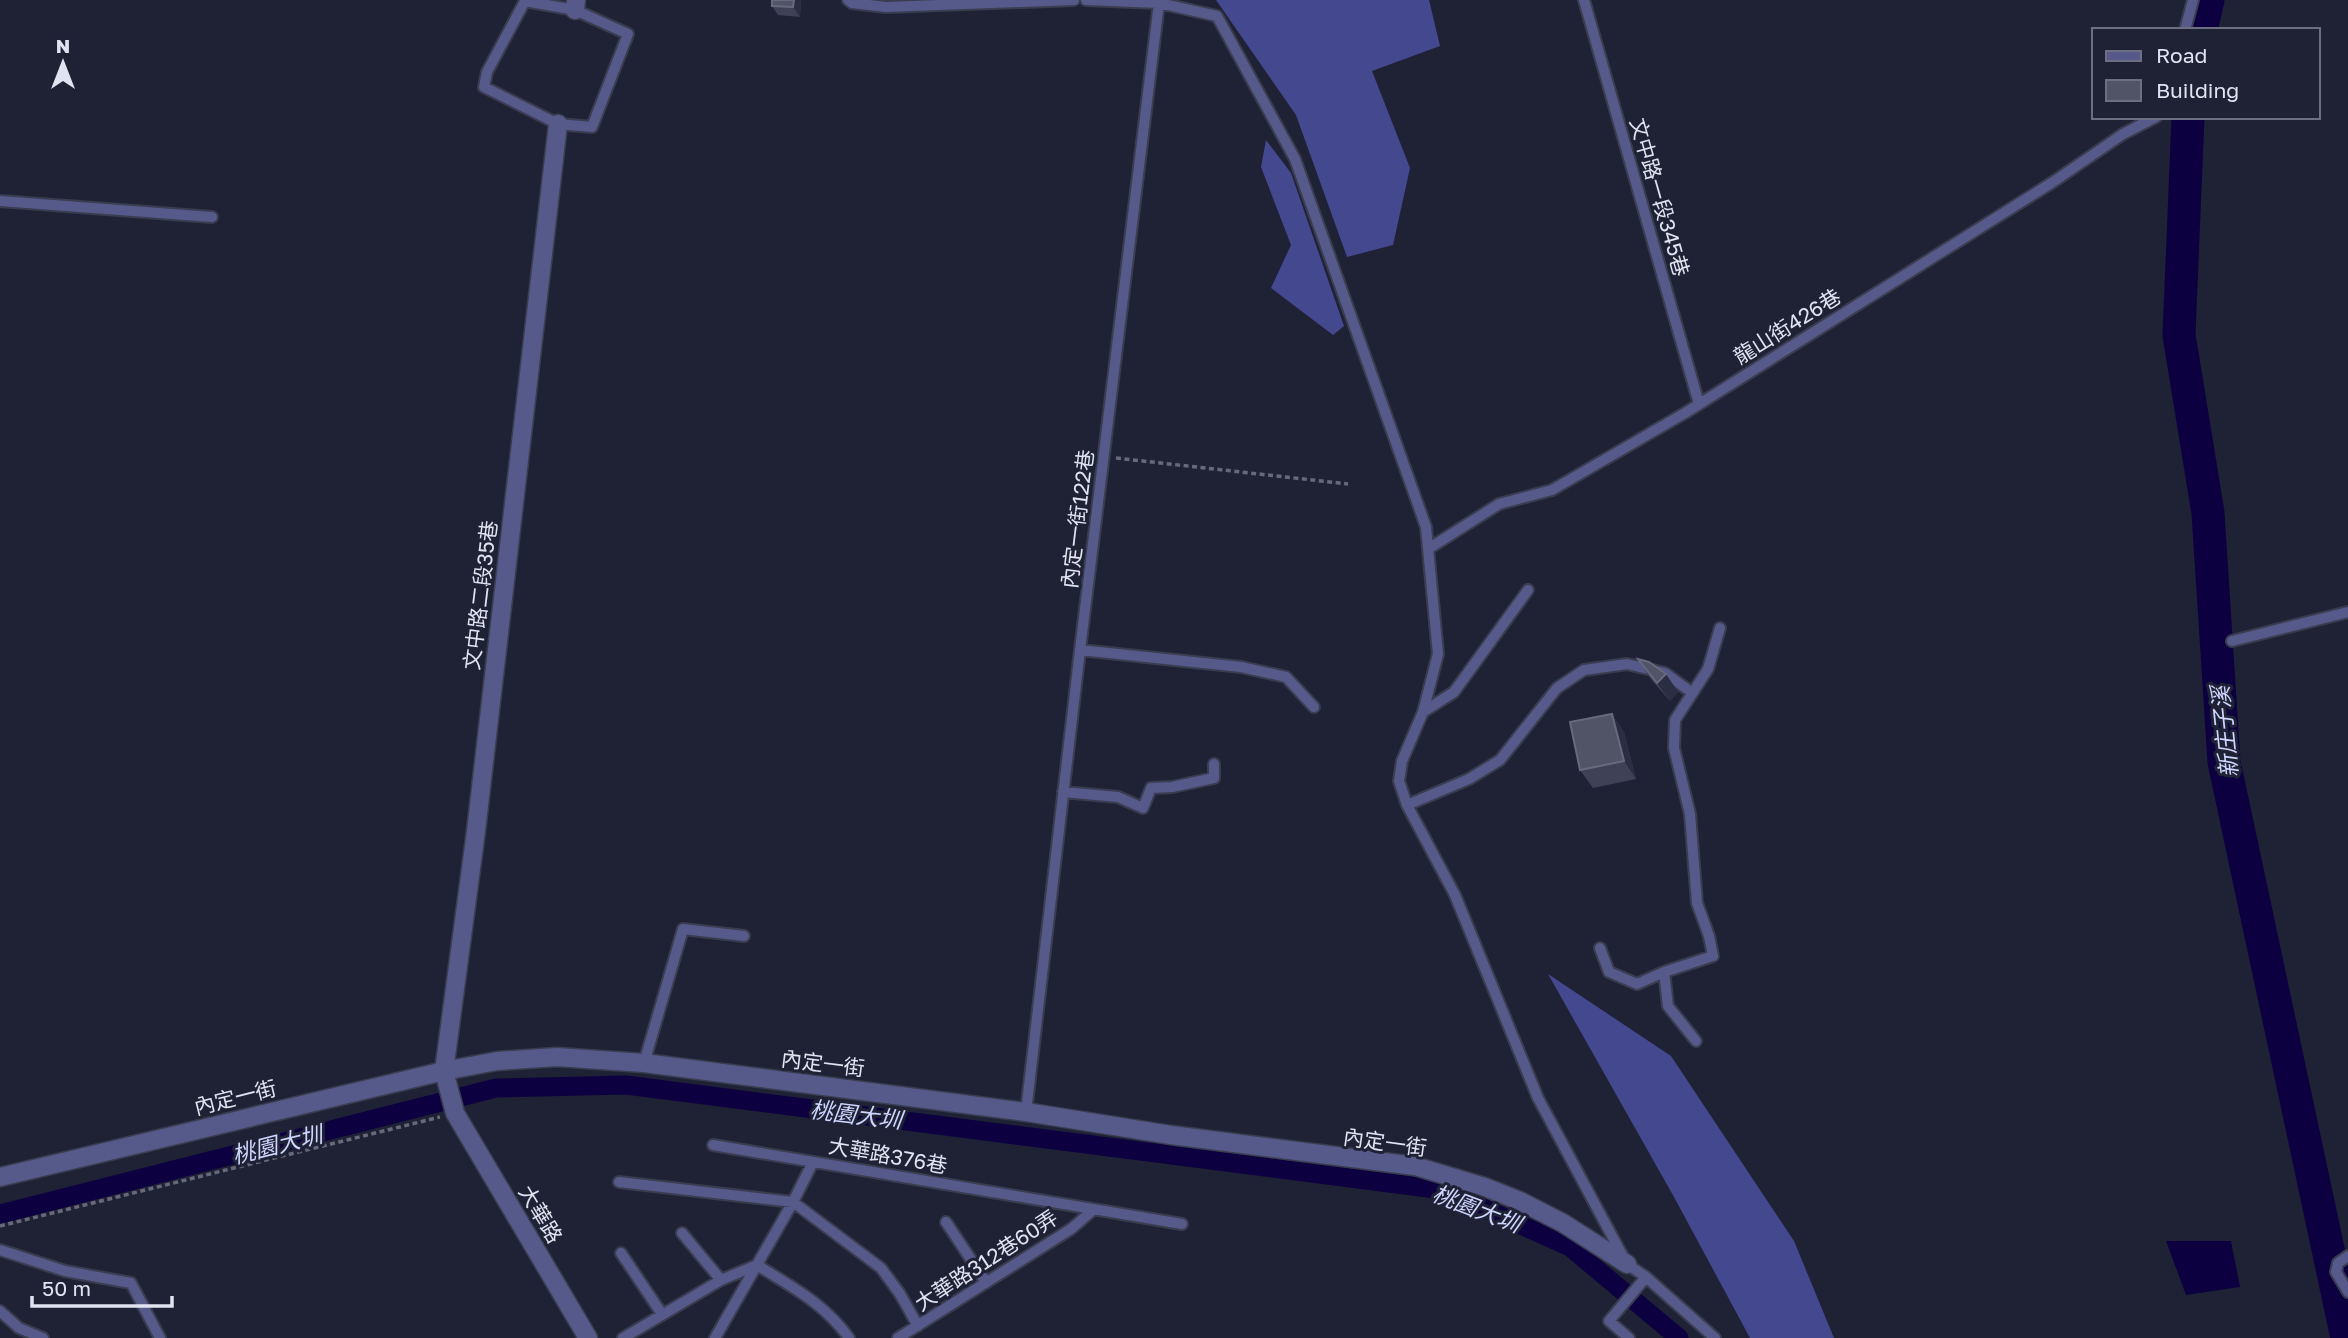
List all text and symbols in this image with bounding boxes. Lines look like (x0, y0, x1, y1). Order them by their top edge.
north arrow (28, 28, 98, 98)
legend (2092, 28, 2320, 119)
text: N (56, 34, 70, 57)
text: Road (2156, 42, 2207, 68)
text: Building (2156, 77, 2239, 103)
street label: 文中路一段345巷 (1625, 115, 1695, 279)
street label: 龍山街426巷 (1729, 283, 1845, 369)
street label: 內定一街122巷 (1056, 448, 1098, 590)
street label: 文中路二段35巷 (458, 519, 502, 671)
water label: 新庄子溪 (2205, 682, 2243, 779)
street label: 內定一街 (780, 1045, 866, 1081)
street label: 內定一街 (191, 1074, 279, 1120)
water label: 桃園大圳 (809, 1094, 906, 1134)
water label: 桃園大圳 (229, 1119, 328, 1169)
street label: 內定一街 (1342, 1123, 1428, 1161)
street label: 大華路376巷 (827, 1132, 949, 1178)
water label: 桃園大圳 (1429, 1178, 1528, 1239)
street label: 大華路 (514, 1180, 568, 1248)
street label: 大華路312巷60弄 (910, 1204, 1062, 1316)
scale bar (32, 1264, 172, 1308)
text: 50 m (42, 1275, 91, 1301)

